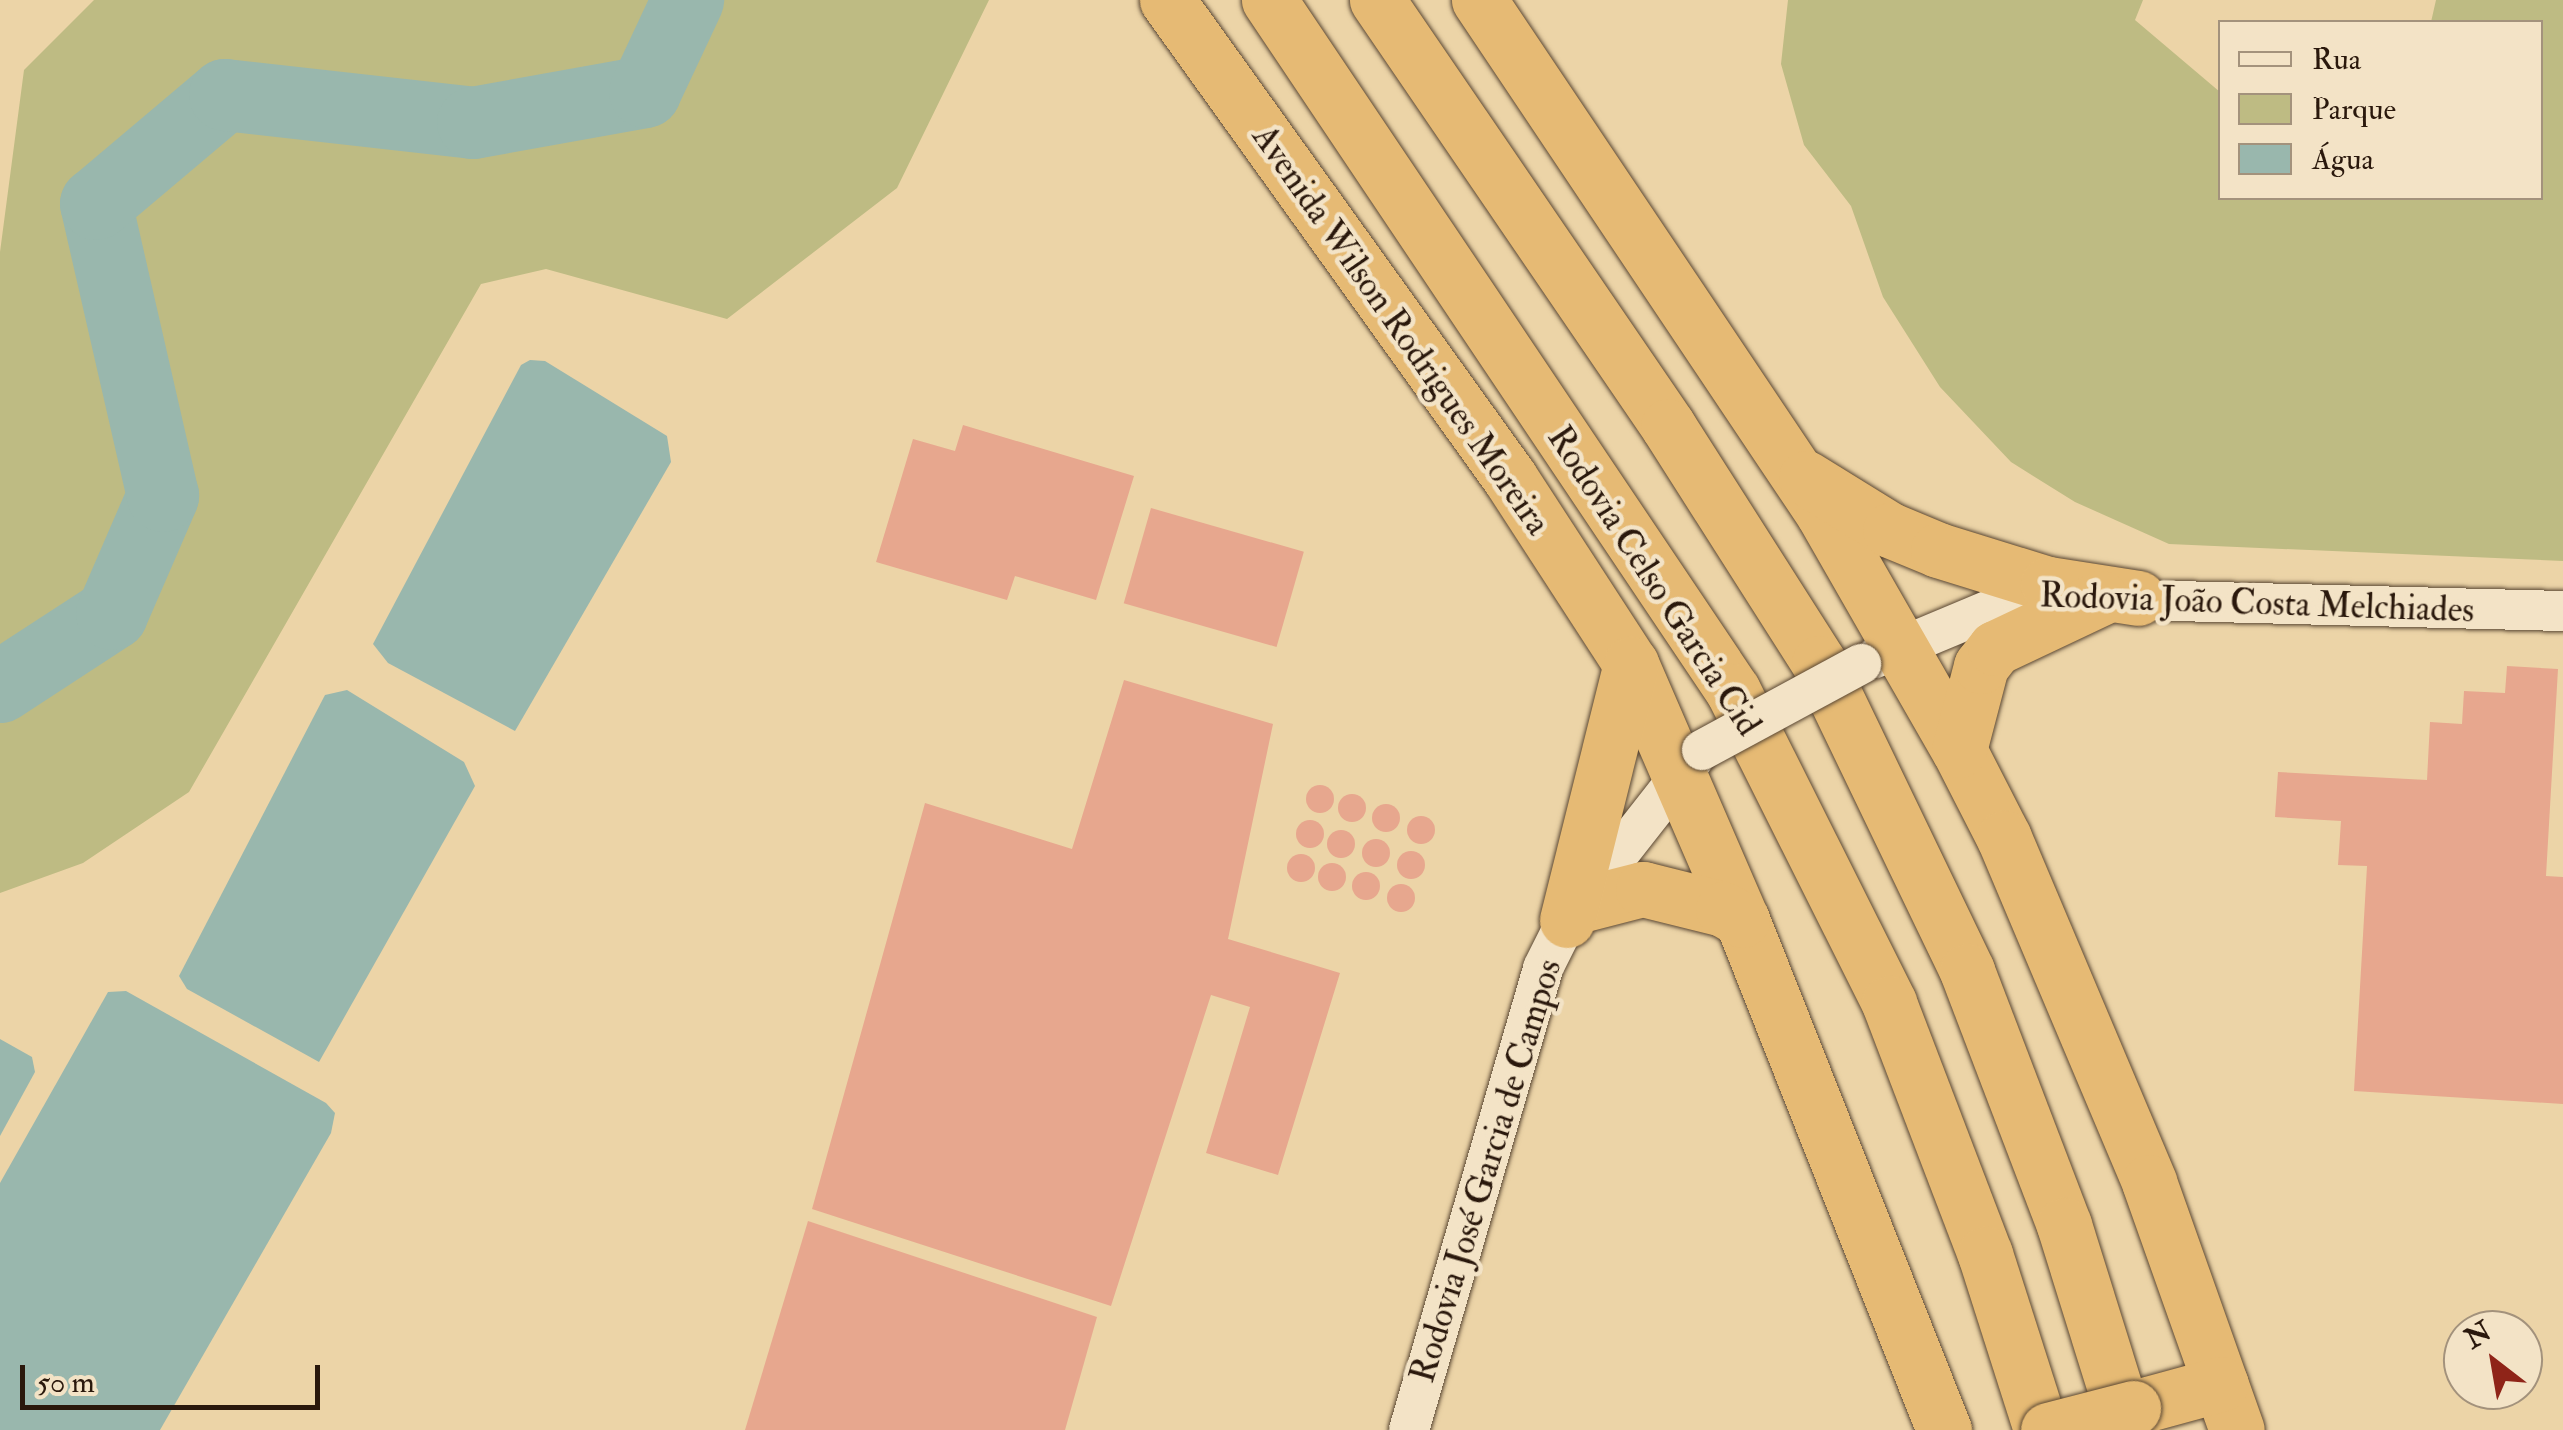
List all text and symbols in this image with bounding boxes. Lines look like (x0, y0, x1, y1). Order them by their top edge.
legend (2218, 20, 2543, 200)
text: Rua (2312, 41, 2361, 78)
text: Parque (2312, 91, 2396, 128)
street label: Avenida Wilson Rodrigues Moreira (1243, 117, 1559, 543)
text: Água (2312, 141, 2374, 178)
street label: Rodovia Celso Garcia Cid (1538, 418, 1770, 744)
street label: Rodovia João Costa Melchiades (2039, 574, 2475, 632)
street label: Rodovia José Garcia de Campos (1402, 954, 1570, 1388)
north arrow (2443, 1310, 2543, 1410)
text: N (2459, 1314, 2498, 1357)
scale bar (25, 1345, 325, 1407)
text: 50 m (37, 1364, 95, 1401)

